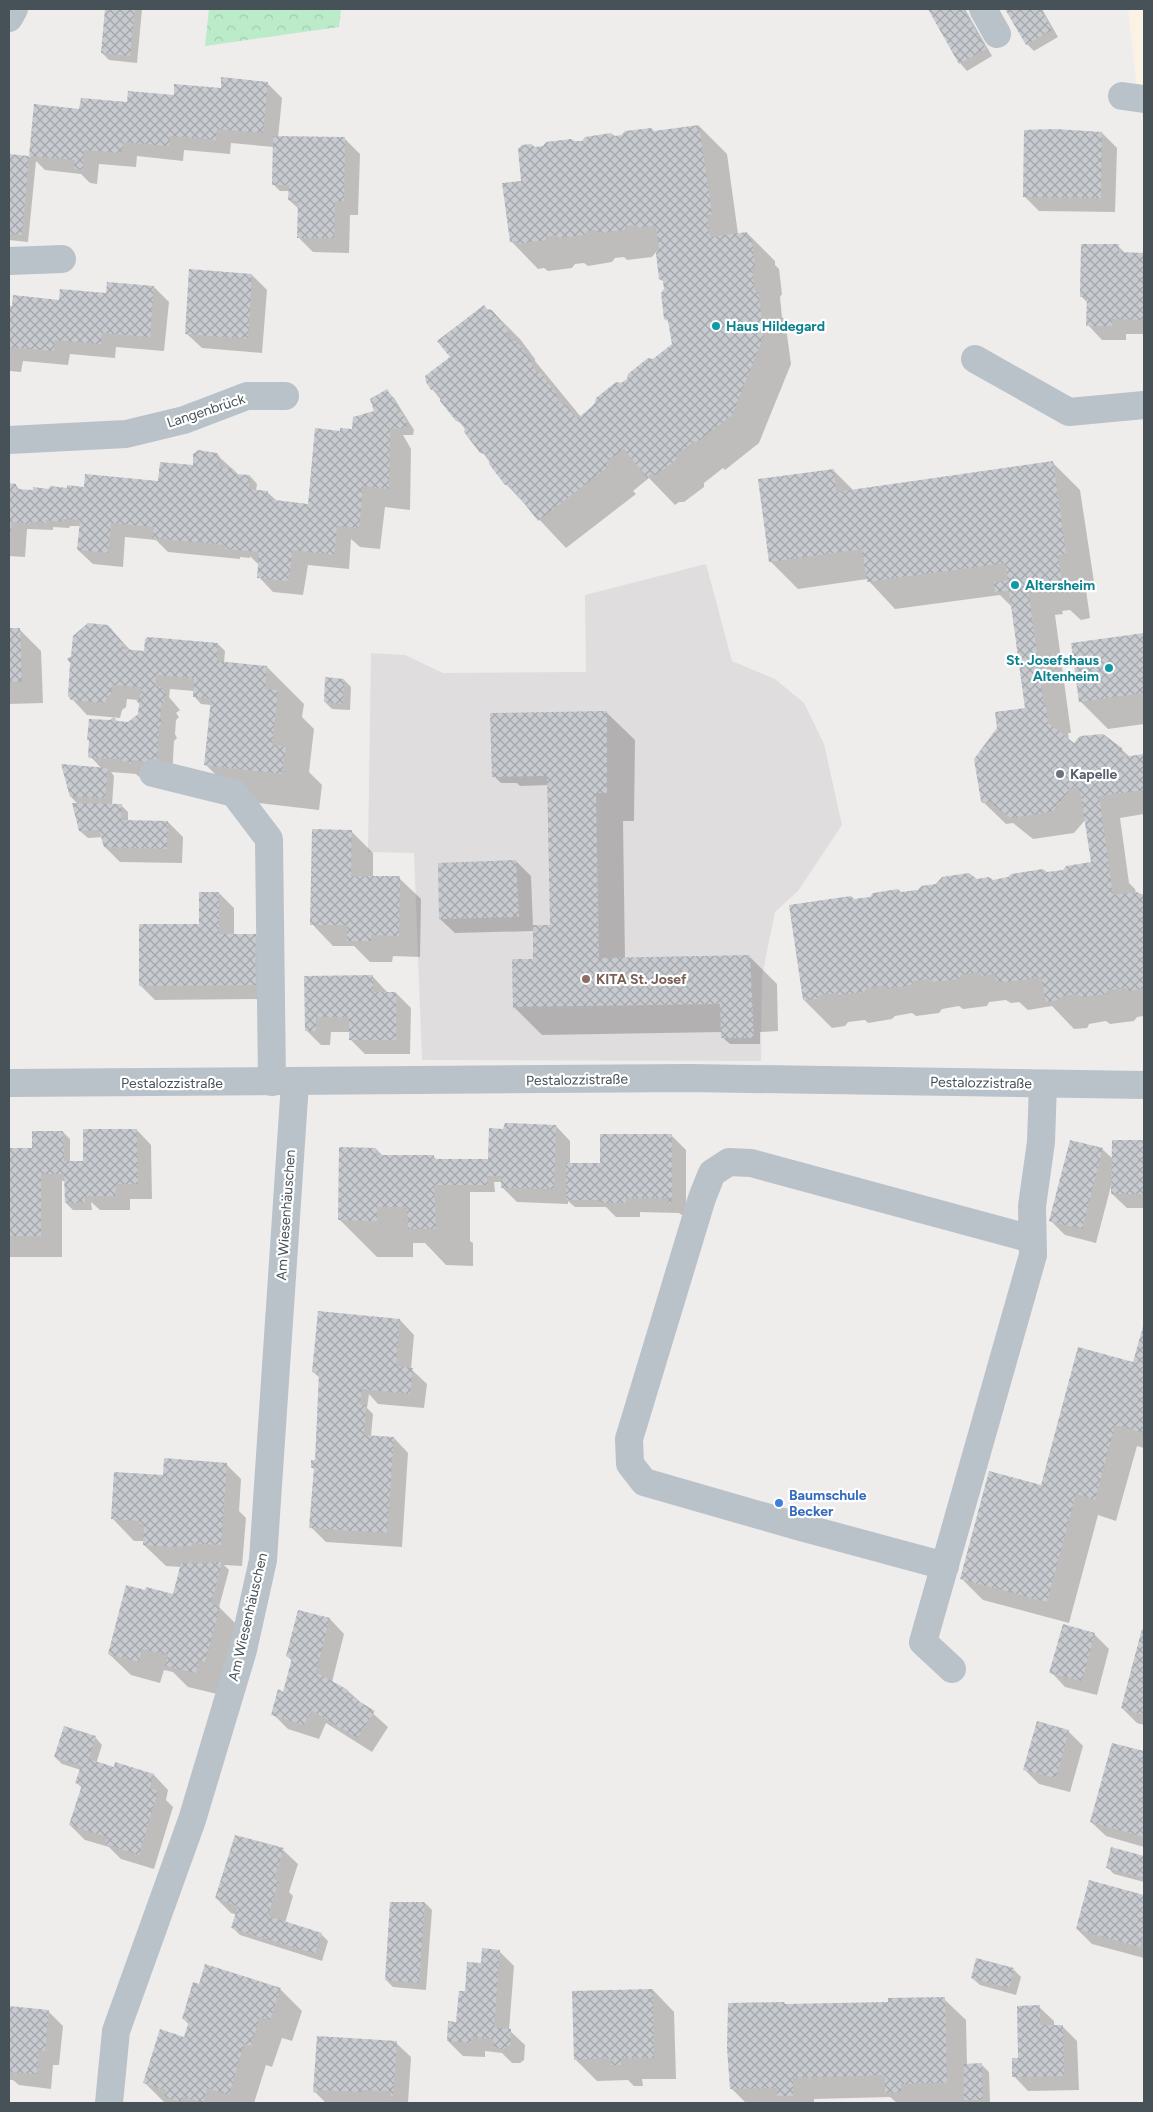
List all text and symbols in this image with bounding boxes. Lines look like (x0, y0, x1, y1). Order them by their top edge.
place label: Haus Hildegard (726, 318, 825, 335)
marker: Haus Hildegard (710, 320, 722, 332)
street label: Langenbrück (165, 390, 247, 432)
place label: Altersheim (1025, 577, 1095, 594)
marker: Altersheim (1009, 579, 1021, 591)
place label: St. Josefshaus Altenheim (1006, 652, 1099, 685)
marker: St. Josefshaus Altenheim (1103, 662, 1115, 674)
place label: Kapelle (1070, 766, 1117, 783)
marker: Kapelle (1054, 768, 1066, 780)
place label: KITA St. Josef (596, 971, 687, 988)
marker: KITA St. Josef (580, 973, 592, 985)
street label: Pestalozzistraße (526, 1071, 628, 1089)
street label: Pestalozzistraße (930, 1074, 1032, 1092)
street label: Pestalozzistraße (121, 1075, 223, 1092)
street label: Am Wiesenhäuschen (273, 1149, 299, 1281)
place label: Baumschule Becker (789, 1487, 867, 1520)
marker: Baumschule Becker (773, 1497, 785, 1509)
street label: Am Wiesenhäuschen (225, 1551, 271, 1683)

